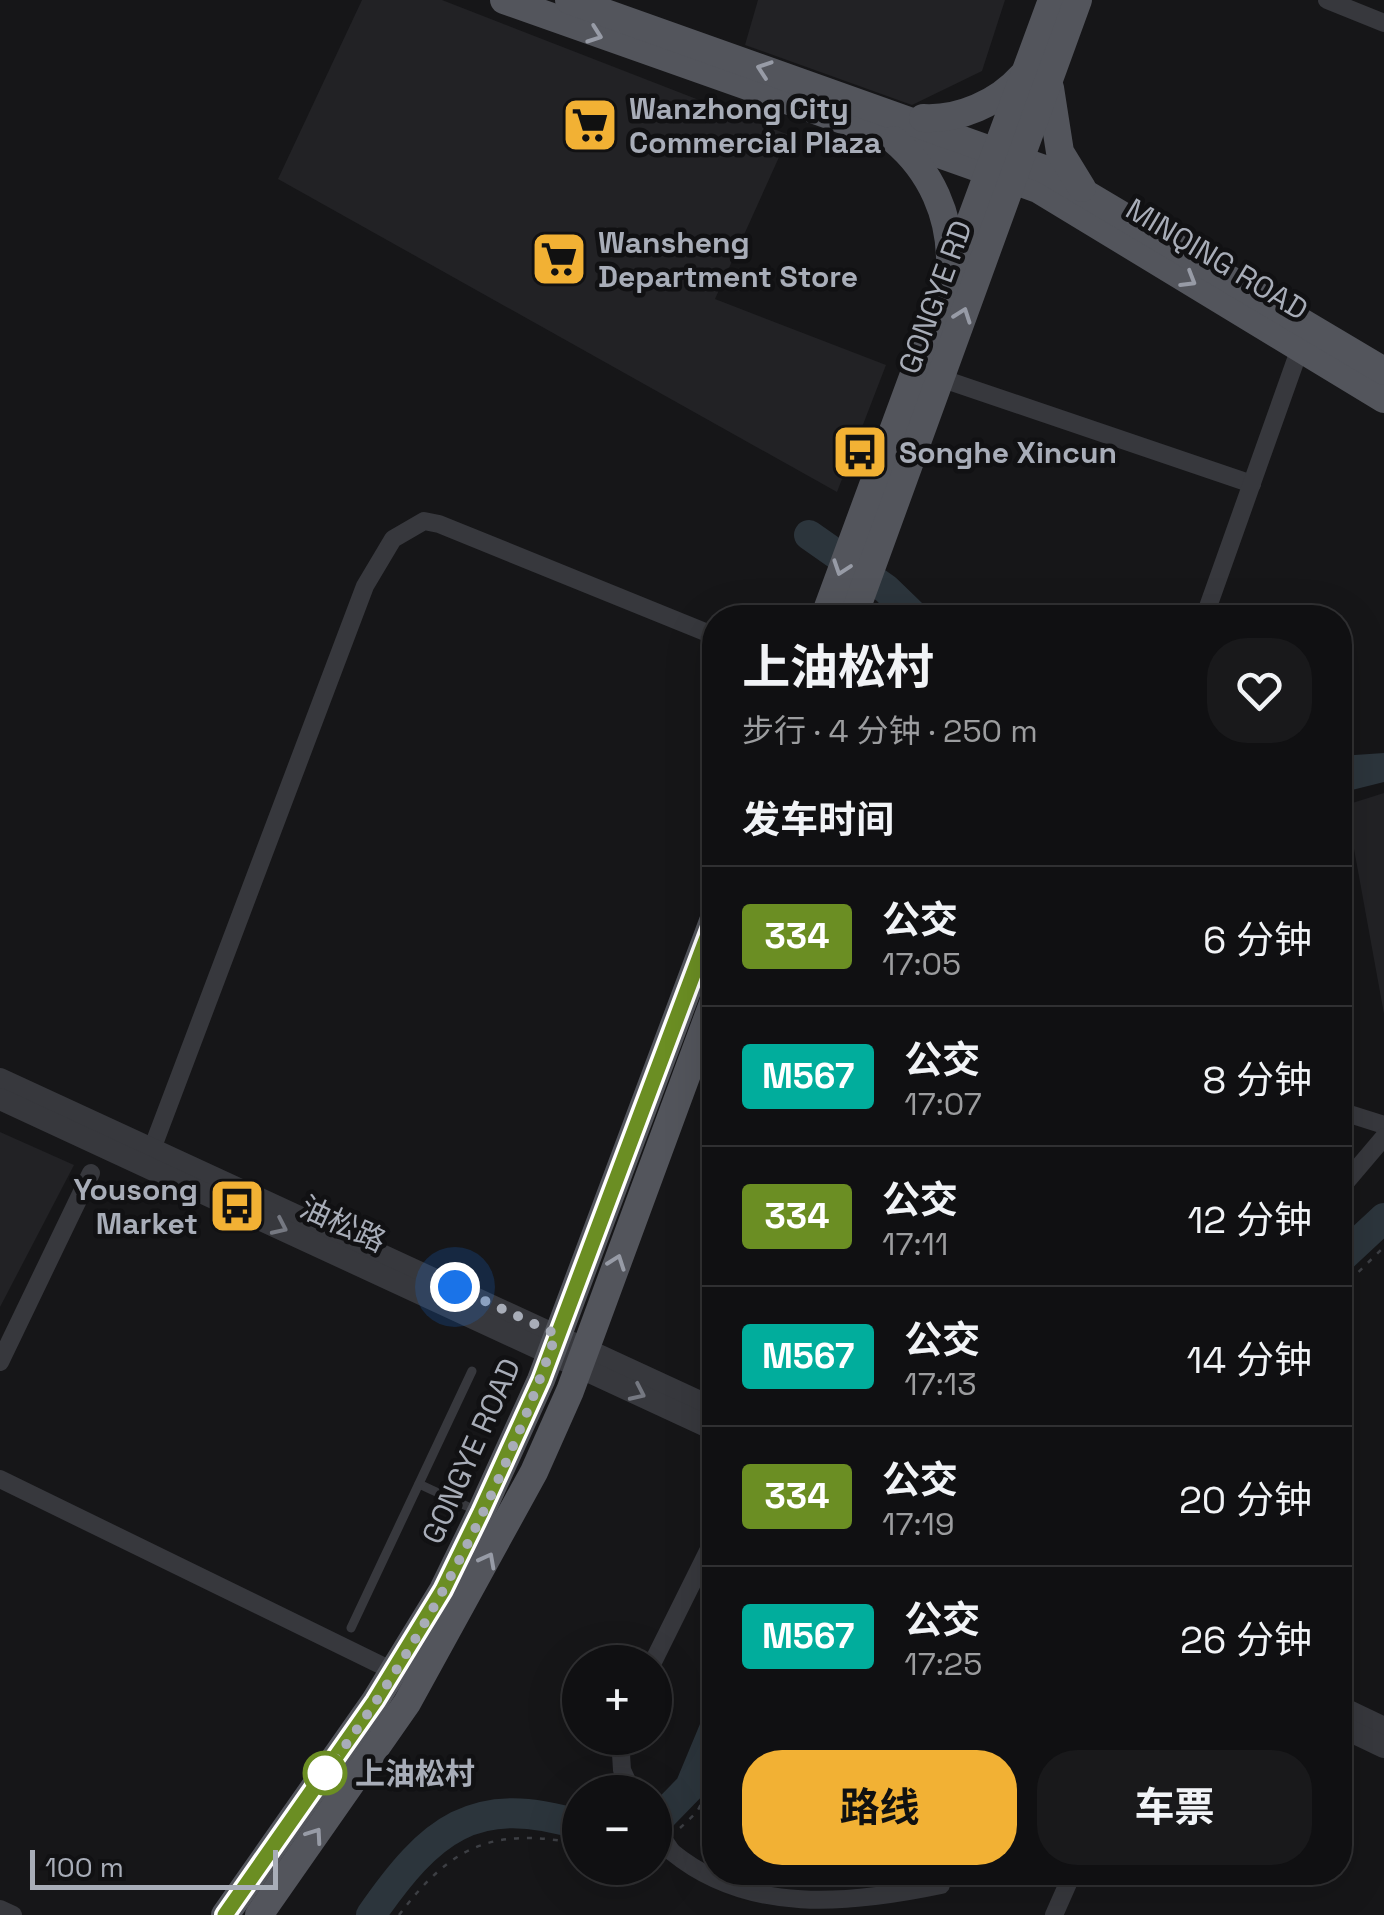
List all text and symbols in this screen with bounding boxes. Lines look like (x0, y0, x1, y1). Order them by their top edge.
one-way arrow (585, 23, 602, 44)
one-way arrow (756, 60, 773, 81)
place label: Wanzhong City Commercial Plaza (629, 89, 881, 162)
supermarket icon: Wanzhong City Commercial Plaza (560, 95, 620, 155)
street label: MINQING ROAD (1119, 189, 1315, 329)
street label: GONGYE RD (889, 215, 981, 379)
place label: Wansheng Department Store (598, 223, 858, 296)
supermarket icon: Wansheng Department Store (529, 229, 589, 289)
one-way arrow (1178, 268, 1196, 287)
one-way arrow (951, 307, 972, 324)
bus stop icon: Songhe Xincun (830, 422, 890, 482)
place label: Songhe Xincun (899, 433, 1117, 472)
one-way arrow (832, 559, 853, 576)
text: 上油松村 (742, 637, 934, 698)
button: heart (1207, 638, 1312, 743)
text: 步行 · 4 分钟 · 250 m (742, 711, 1038, 751)
text: 发车时间 (742, 796, 894, 844)
text: 公交 (882, 896, 958, 944)
text: 334 (765, 914, 829, 958)
text: 6 分钟 (1203, 916, 1312, 964)
text: 17:05 (882, 944, 961, 984)
text: 公交 (904, 1036, 980, 1084)
text: M567 (762, 1054, 854, 1098)
text: 8 分钟 (1203, 1056, 1312, 1104)
text: 17:07 (904, 1084, 982, 1124)
place label: Yousong Market (73, 1170, 198, 1243)
bus stop icon: Yousong Market (207, 1176, 267, 1236)
text: 公交 (882, 1176, 958, 1224)
street label: 油松路 (294, 1187, 392, 1261)
text: 334 (765, 1194, 829, 1238)
text: 12 分钟 (1187, 1196, 1312, 1244)
one-way arrow (269, 1215, 287, 1235)
text: 17:11 (882, 1224, 948, 1264)
one-way arrow (605, 1255, 626, 1272)
your location (430, 1262, 480, 1312)
text: 公交 (904, 1316, 980, 1364)
text: M567 (762, 1334, 854, 1378)
text: 14 分钟 (1187, 1336, 1312, 1384)
street label: GONGYE ROAD (413, 1352, 529, 1550)
text: 17:13 (904, 1364, 977, 1404)
one-way arrow (628, 1381, 646, 1401)
text: 公交 (882, 1456, 958, 1504)
text: 334 (765, 1474, 829, 1518)
text: 20 分钟 (1179, 1476, 1312, 1524)
text: 17:19 (882, 1504, 954, 1544)
one-way arrow (476, 1553, 495, 1571)
text: 公交 (904, 1596, 980, 1644)
text: M567 (762, 1614, 854, 1658)
text: 26 分钟 (1180, 1616, 1312, 1664)
text: 17:25 (904, 1644, 982, 1684)
map controls (562, 1645, 672, 1885)
button: + (562, 1645, 672, 1755)
button: 路线 (742, 1750, 1017, 1865)
button: 车票 (1037, 1750, 1312, 1865)
marker: 上油松村 (304, 1752, 346, 1794)
place label: 上油松村 (355, 1754, 475, 1793)
button: − (562, 1775, 672, 1885)
one-way arrow (303, 1828, 321, 1846)
scale bar (30, 1845, 278, 1890)
text: 100 m (45, 1849, 124, 1885)

